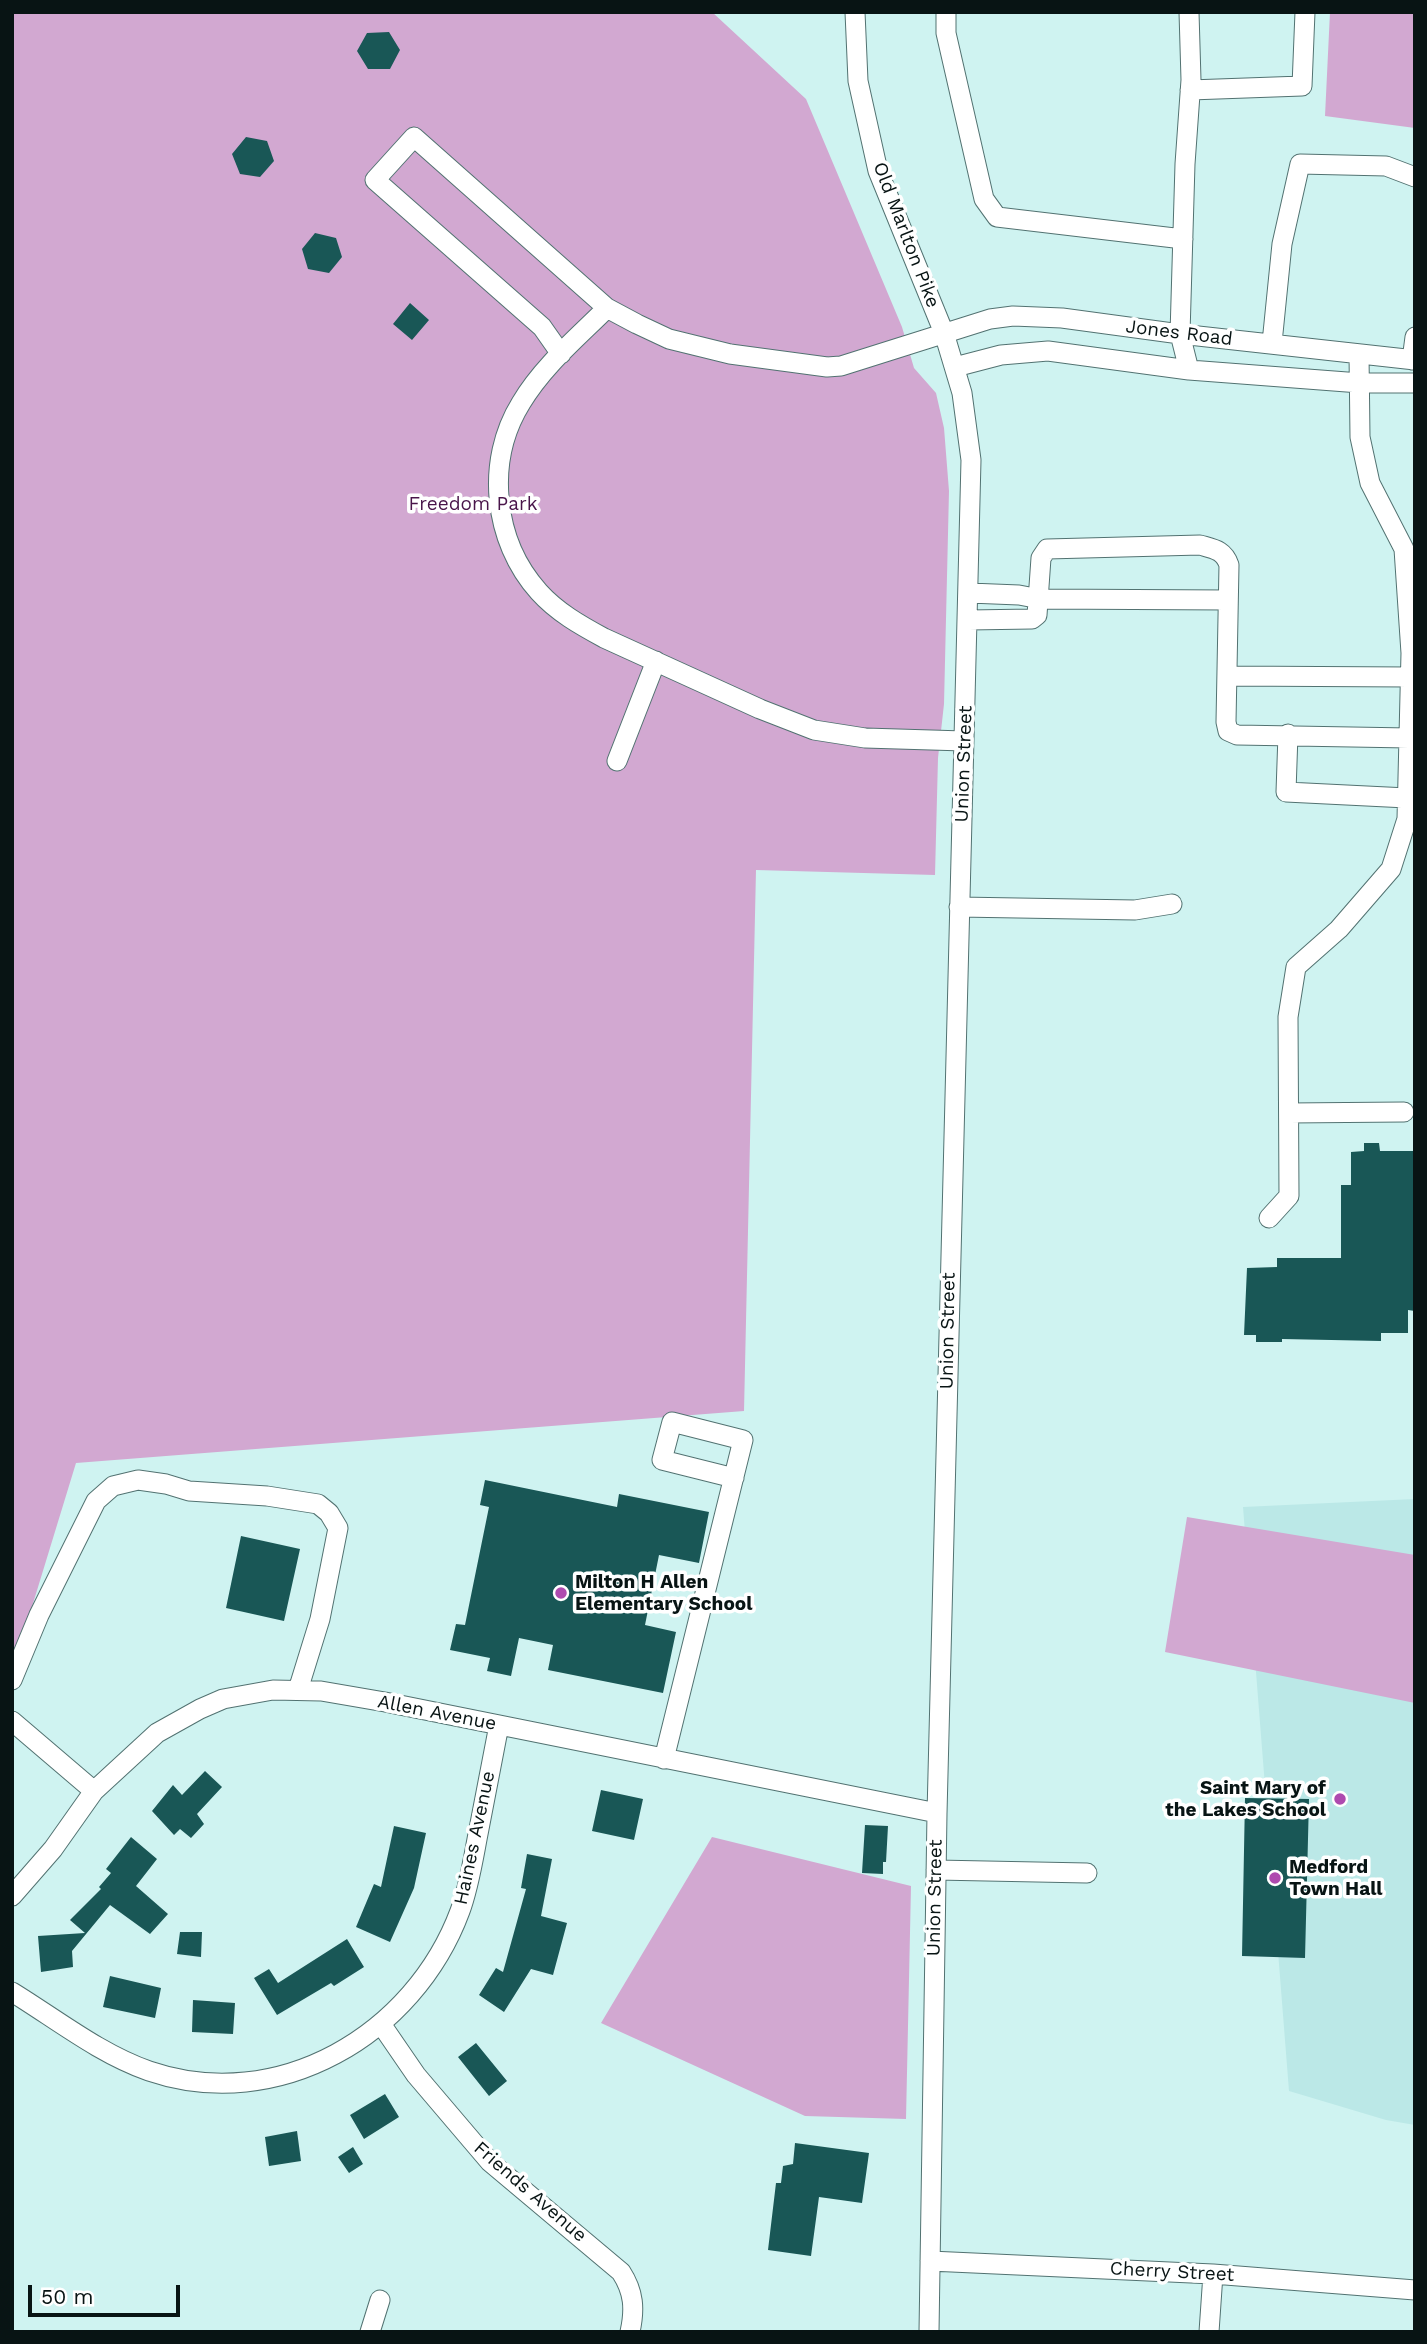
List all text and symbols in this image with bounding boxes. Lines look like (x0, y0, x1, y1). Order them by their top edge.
street label: Old Marlton Pike (868, 159, 944, 311)
street label: Jones Road (1124, 315, 1234, 351)
park label: Freedom Park (409, 493, 537, 515)
street label: Union Street (951, 705, 977, 823)
street label: Union Street (936, 1272, 960, 1390)
place label: Milton H Allen Elementary School (575, 1571, 752, 1615)
marker: Milton H Allen Elementary School (553, 1585, 569, 1601)
street label: Allen Avenue (376, 1690, 498, 1736)
street label: Haines Avenue (450, 1769, 500, 1907)
place label: Saint Mary of the Lakes School (1165, 1777, 1326, 1821)
marker: Saint Mary of the Lakes School (1332, 1791, 1348, 1807)
street label: Union Street (923, 1839, 947, 1957)
place label: Medford Town Hall (1289, 1856, 1383, 1900)
marker: Medford Town Hall (1267, 1870, 1283, 1886)
street label: Friends Avenue (469, 2137, 591, 2247)
street label: Cherry Street (1109, 2257, 1235, 2287)
scale bar (32, 2270, 184, 2314)
text: 50 m (41, 2284, 93, 2309)

